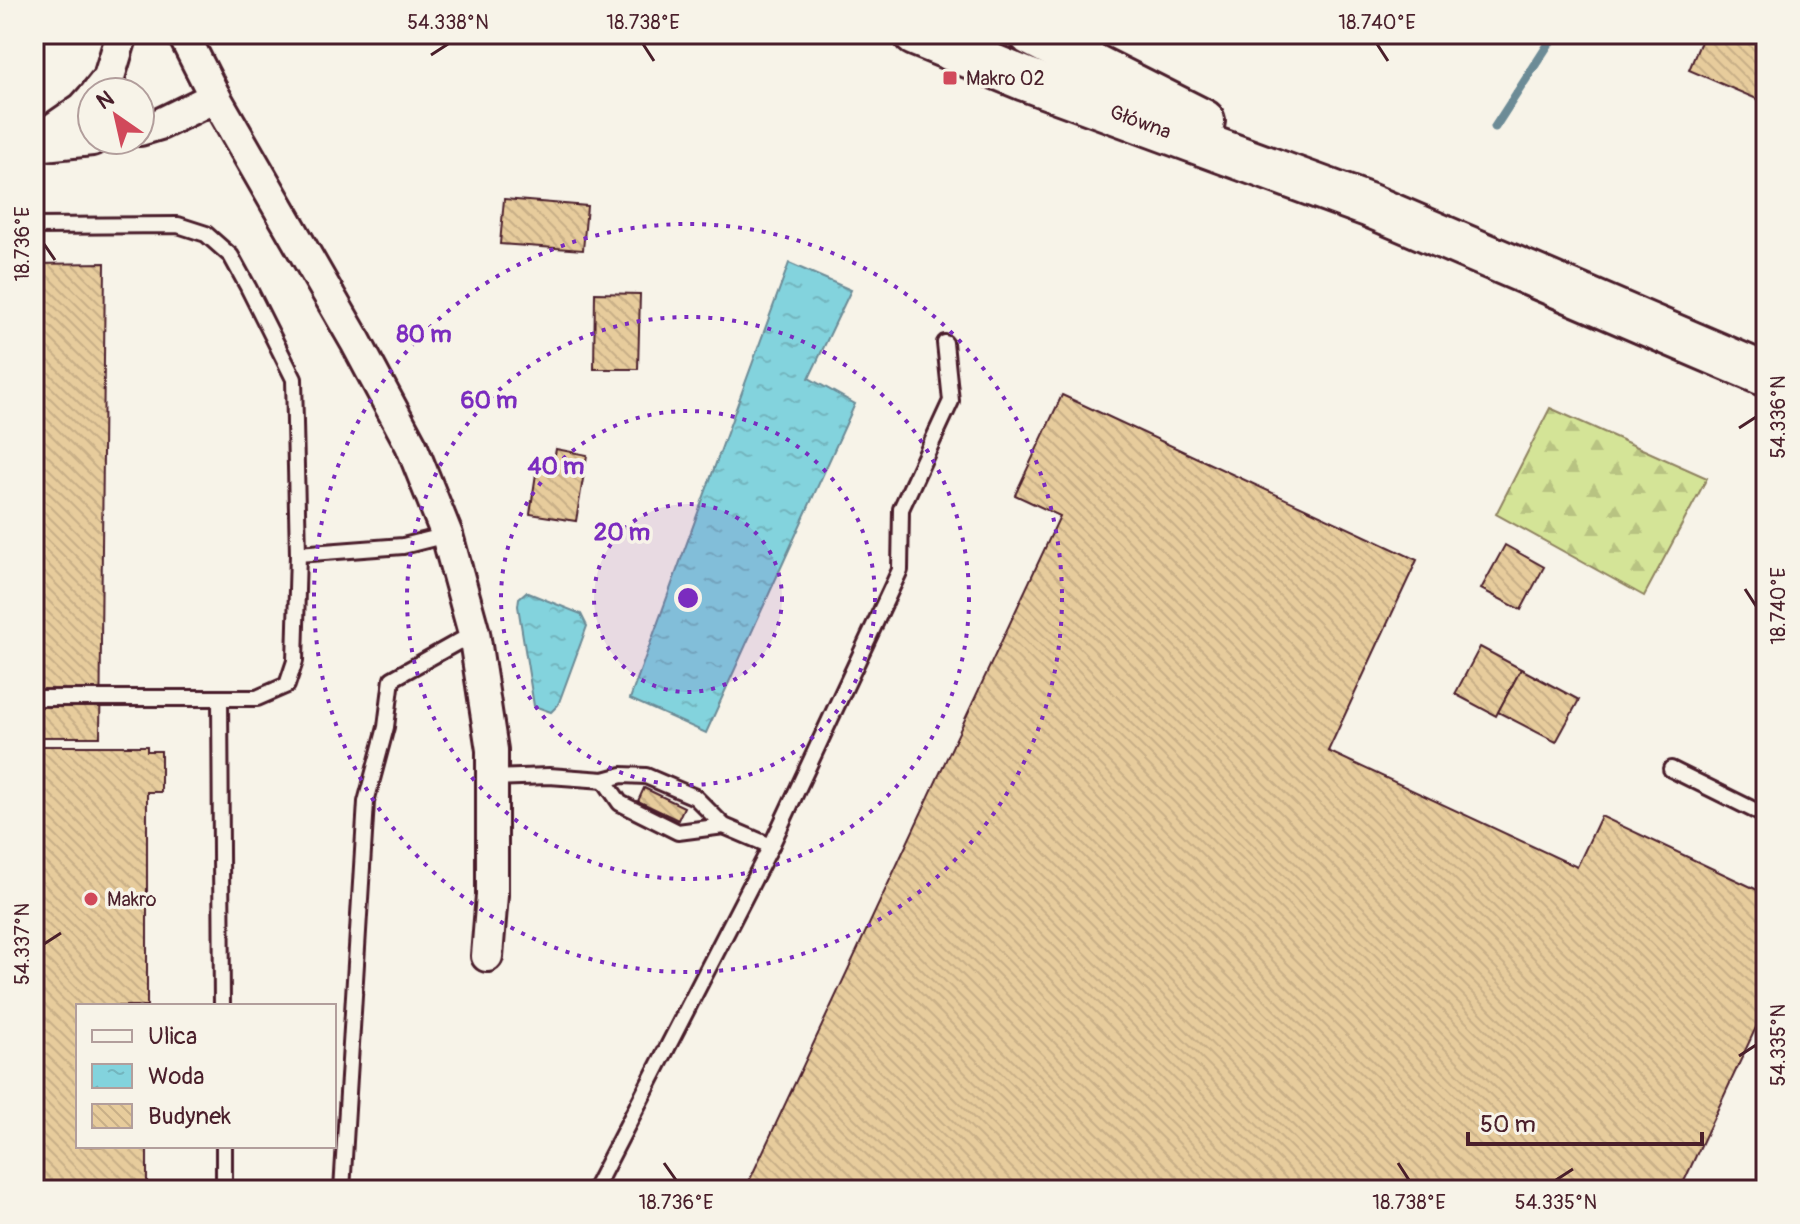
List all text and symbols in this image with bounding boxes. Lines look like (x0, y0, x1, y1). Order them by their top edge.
text: 54.338°N (407, 10, 489, 35)
text: 18.738°E (606, 10, 680, 35)
text: 18.740°E (1338, 10, 1416, 35)
place label: Makro 02 (966, 66, 1045, 91)
marker: Makro 02 (941, 69, 959, 87)
north arrow (76, 76, 156, 156)
text: N (91, 84, 119, 116)
street label: Główna (1107, 99, 1175, 144)
text: 18.736°E (10, 207, 35, 281)
text: 80 m (396, 320, 452, 349)
text: 54.336°N (1766, 375, 1791, 459)
text: 60 m (461, 386, 517, 415)
text: 40 m (528, 452, 584, 481)
text: 20 m (594, 518, 650, 547)
text: 18.740°E (1766, 567, 1791, 645)
centre of rings (674, 584, 702, 612)
place label: Makro (107, 887, 157, 912)
marker: Makro (82, 890, 100, 908)
text: 54.337°N (10, 903, 35, 985)
legend (76, 1004, 336, 1148)
text: 54.335°N (1766, 1004, 1791, 1086)
text: Ulica (148, 1022, 197, 1051)
text: Woda (148, 1062, 204, 1091)
scale bar (1468, 1096, 1702, 1146)
text: Budynek (148, 1102, 231, 1131)
text: 50 m (1480, 1110, 1536, 1139)
text: 18.736°E (639, 1190, 713, 1215)
text: 18.738°E (1372, 1190, 1446, 1215)
text: 54.335°N (1515, 1190, 1597, 1215)

